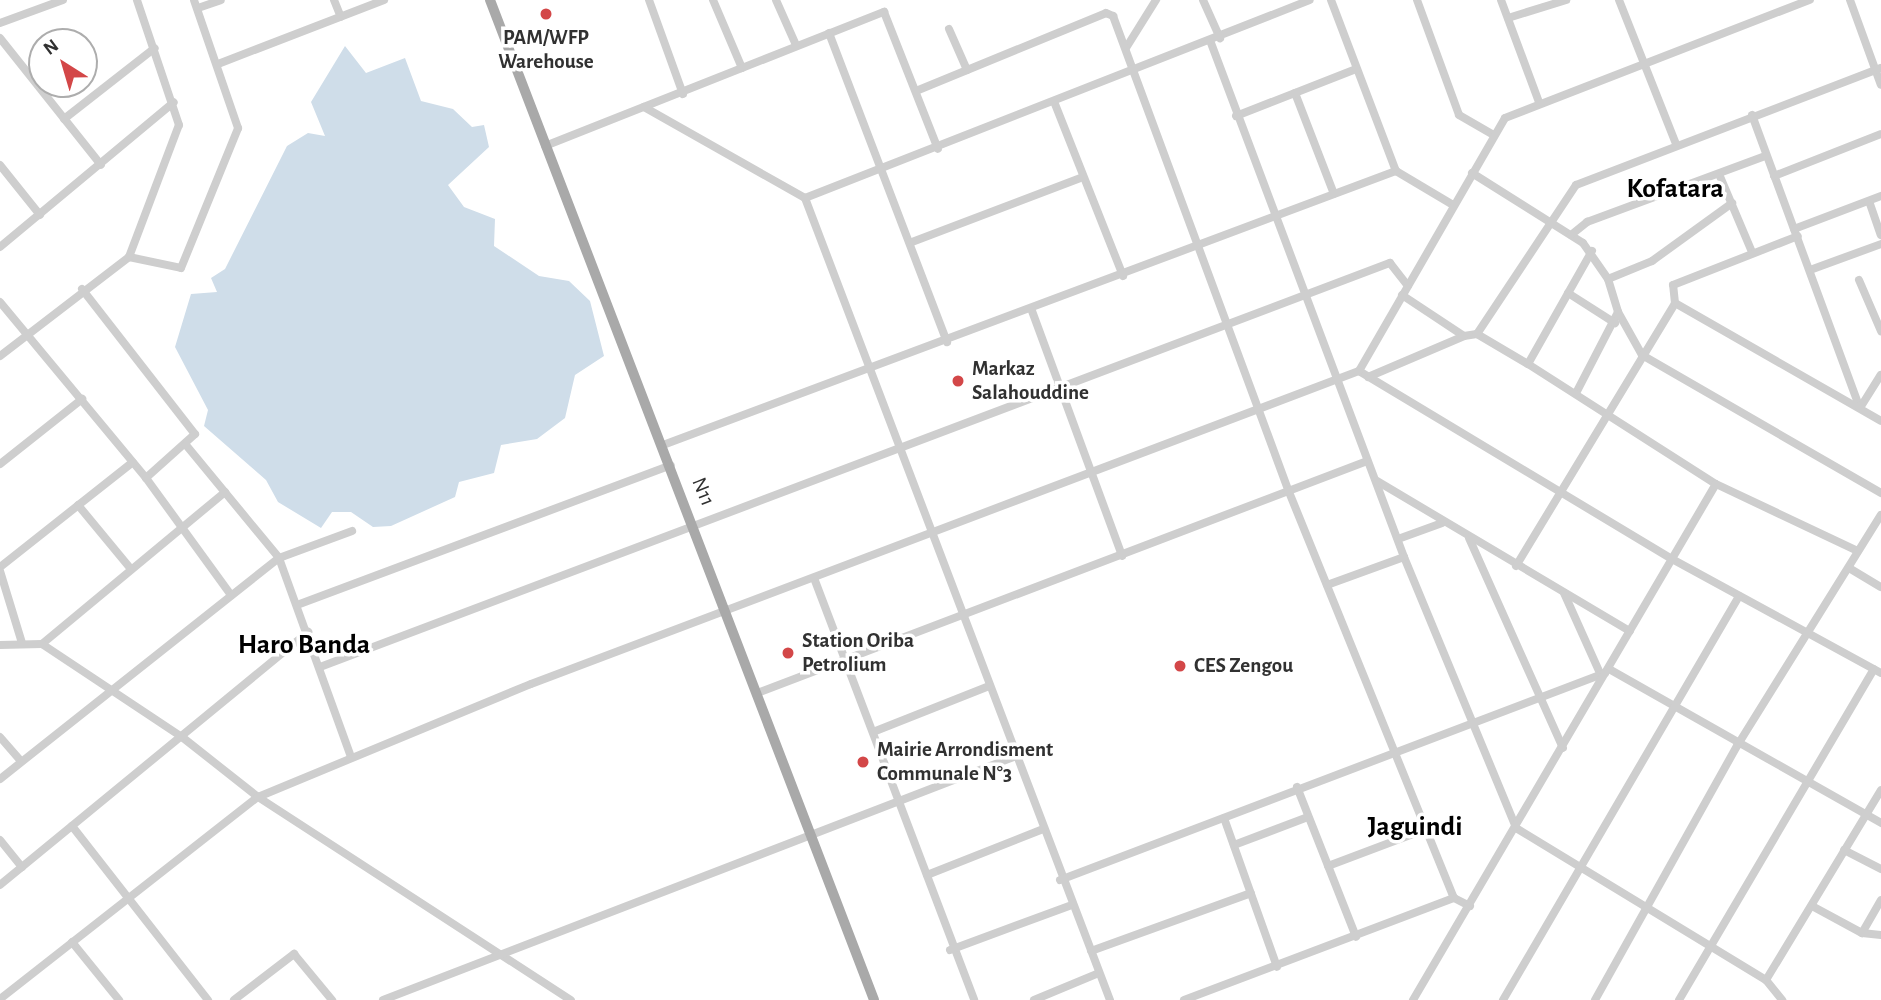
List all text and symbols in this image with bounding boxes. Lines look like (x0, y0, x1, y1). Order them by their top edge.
marker: PAM/WFP Warehouse (538, 6, 554, 22)
place label: PAM/WFP Warehouse (498, 25, 594, 75)
north arrow (28, 28, 98, 98)
text: N (40, 36, 62, 59)
district label: Kofatara (1626, 172, 1724, 206)
place label: Markaz Salahouddine (972, 356, 1089, 406)
marker: Markaz Salahouddine (950, 373, 966, 389)
street label: N11 (686, 474, 720, 510)
district label: Haro Banda (238, 628, 370, 662)
place label: Station Oriba Petrolium (802, 628, 914, 678)
marker: Station Oriba Petrolium (780, 645, 796, 661)
place label: CES Zengou (1194, 653, 1293, 679)
marker: CES Zengou (1172, 658, 1188, 674)
place label: Mairie Arrondisment Communale N°3 (877, 737, 1053, 787)
marker: Mairie Arrondisment Communale N°3 (855, 754, 871, 770)
district label: Jaguindi (1367, 810, 1463, 844)

